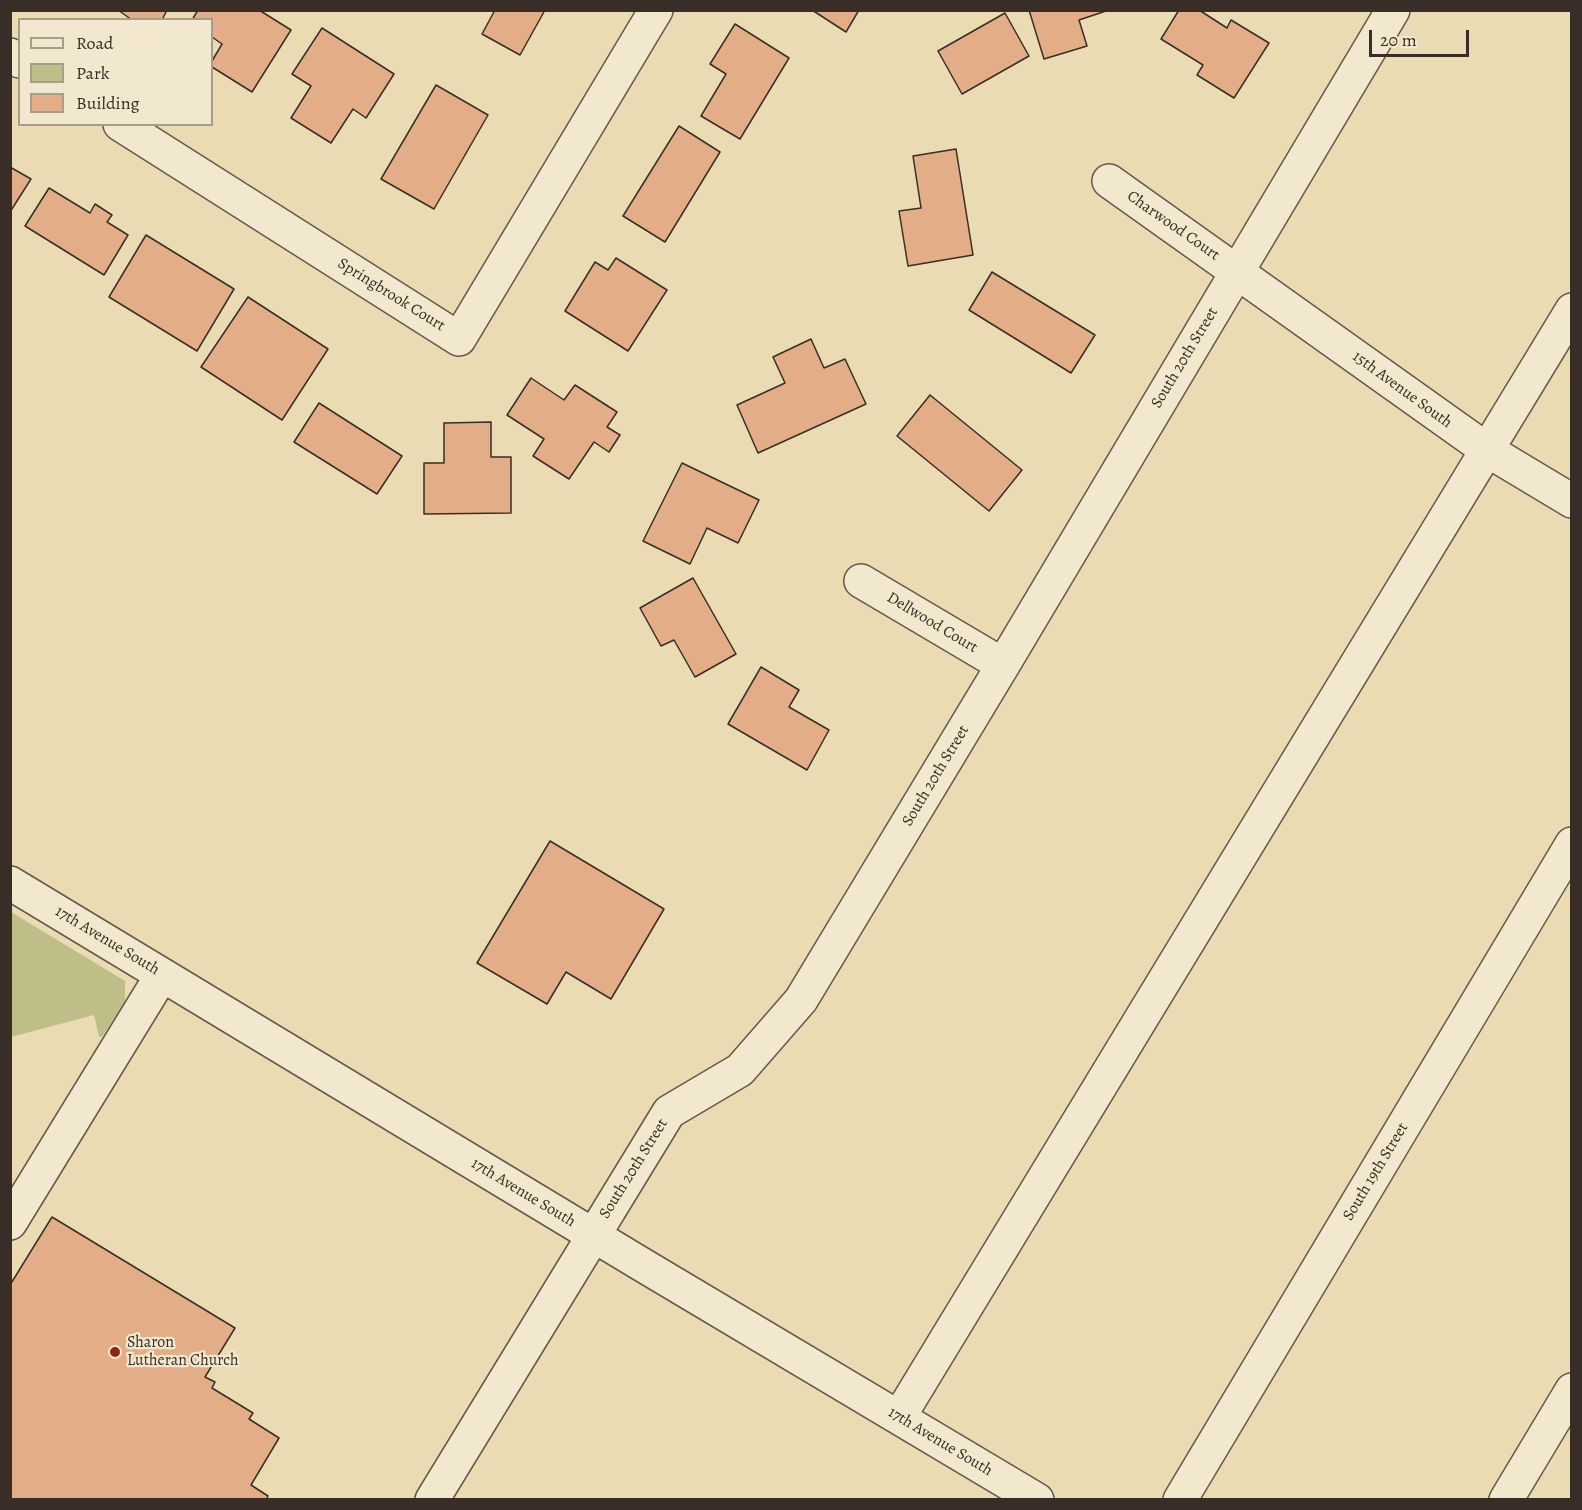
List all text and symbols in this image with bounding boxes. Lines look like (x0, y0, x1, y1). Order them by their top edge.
legend (18, 18, 213, 126)
scale bar (1372, 18, 1472, 56)
text: 20 m (1380, 28, 1417, 52)
text: Road (76, 31, 113, 55)
text: Park (76, 61, 110, 85)
text: Building (76, 91, 140, 115)
street label: Charwood Court (1123, 187, 1223, 265)
street label: Springbrook Court (334, 254, 448, 336)
street label: South 20th Street (1147, 304, 1223, 412)
street label: 15th Avenue South (1348, 347, 1456, 433)
street label: Dellwood Court (883, 588, 981, 658)
street label: South 20th Street (898, 722, 974, 830)
street label: 17th Avenue South (51, 902, 163, 980)
street label: South 20th Street (596, 1115, 672, 1223)
street label: South 19th Street (1339, 1120, 1413, 1224)
street label: 17th Avenue South (467, 1154, 579, 1232)
place label: Sharon Lutheran Church (127, 1333, 239, 1371)
marker: Sharon Lutheran Church (108, 1345, 122, 1359)
street label: 17th Avenue South (884, 1403, 996, 1481)

